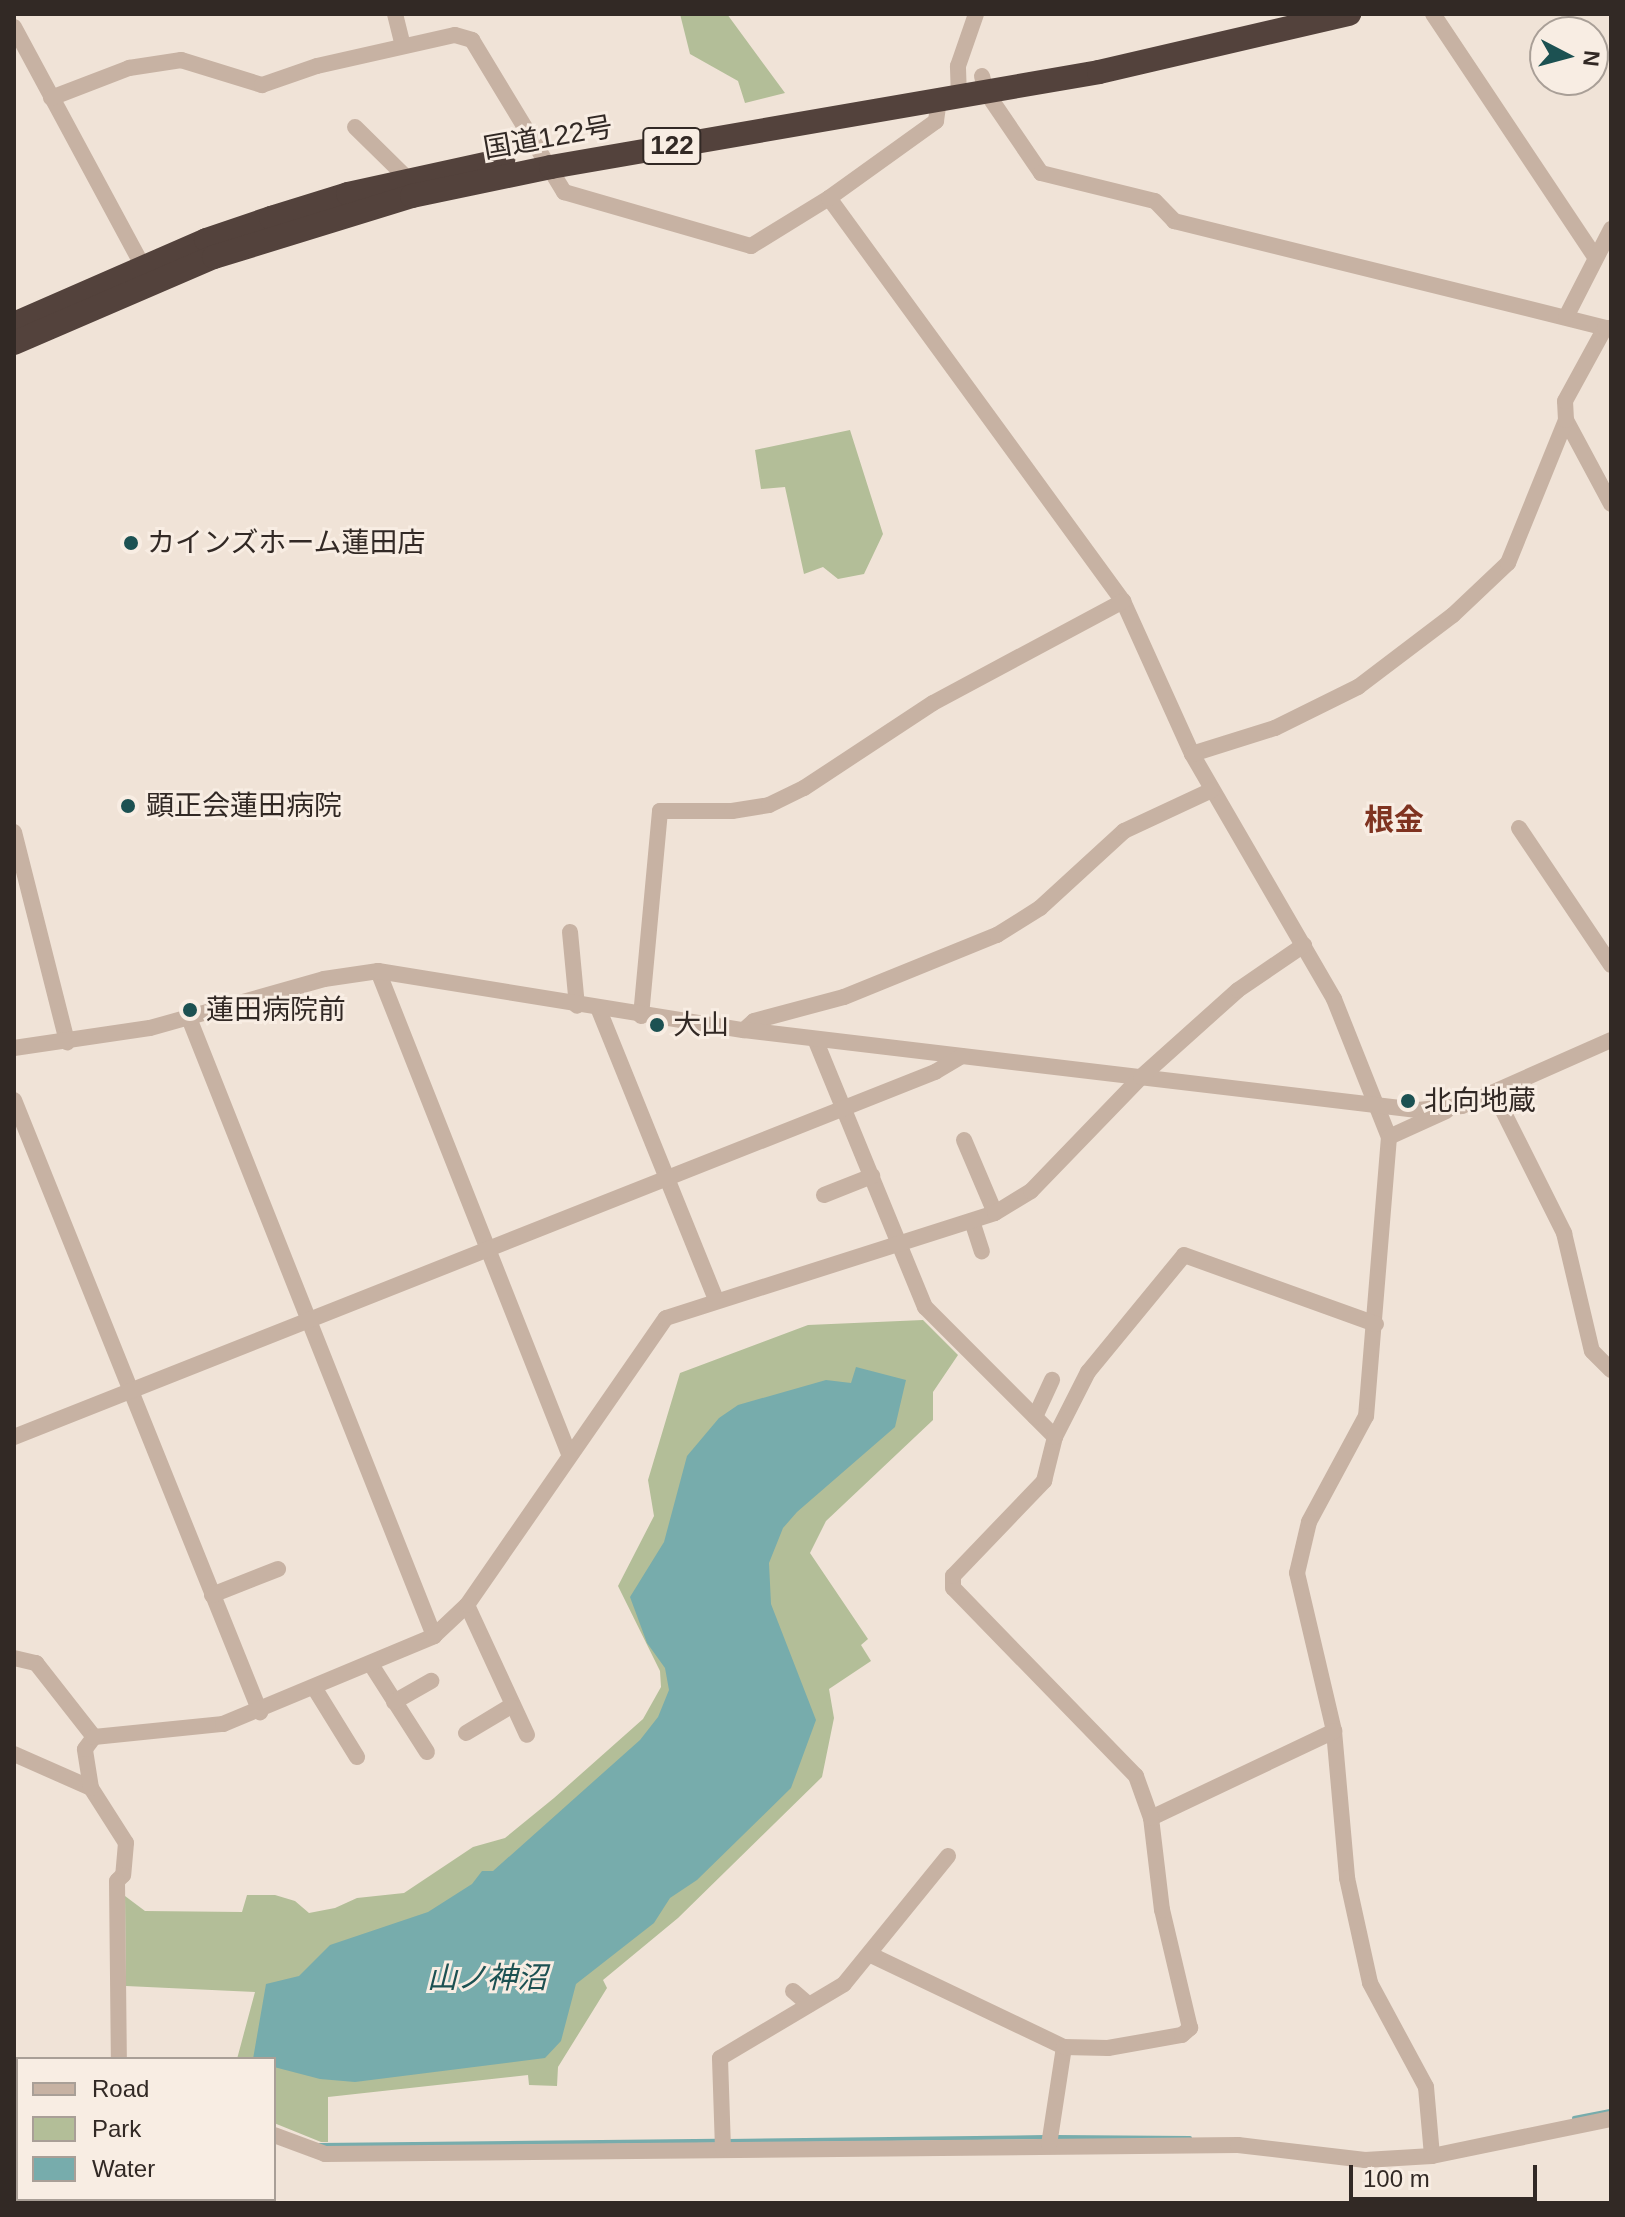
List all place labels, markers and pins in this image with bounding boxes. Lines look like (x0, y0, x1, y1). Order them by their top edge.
place label: カインズホーム蓮田店 (147, 526, 427, 560)
marker: カインズホーム蓮田店 (122, 534, 140, 552)
place label: 顕正会蓮田病院 (146, 789, 342, 823)
marker: 顕正会蓮田病院 (117, 795, 139, 817)
place label: 蓮田病院前 (206, 993, 346, 1027)
marker: 蓮田病院前 (181, 1001, 199, 1019)
place label: 大山 (673, 1008, 729, 1042)
marker: 大山 (648, 1016, 666, 1034)
place label: 北向地蔵 (1424, 1084, 1536, 1118)
marker: 北向地蔵 (1399, 1092, 1417, 1110)

